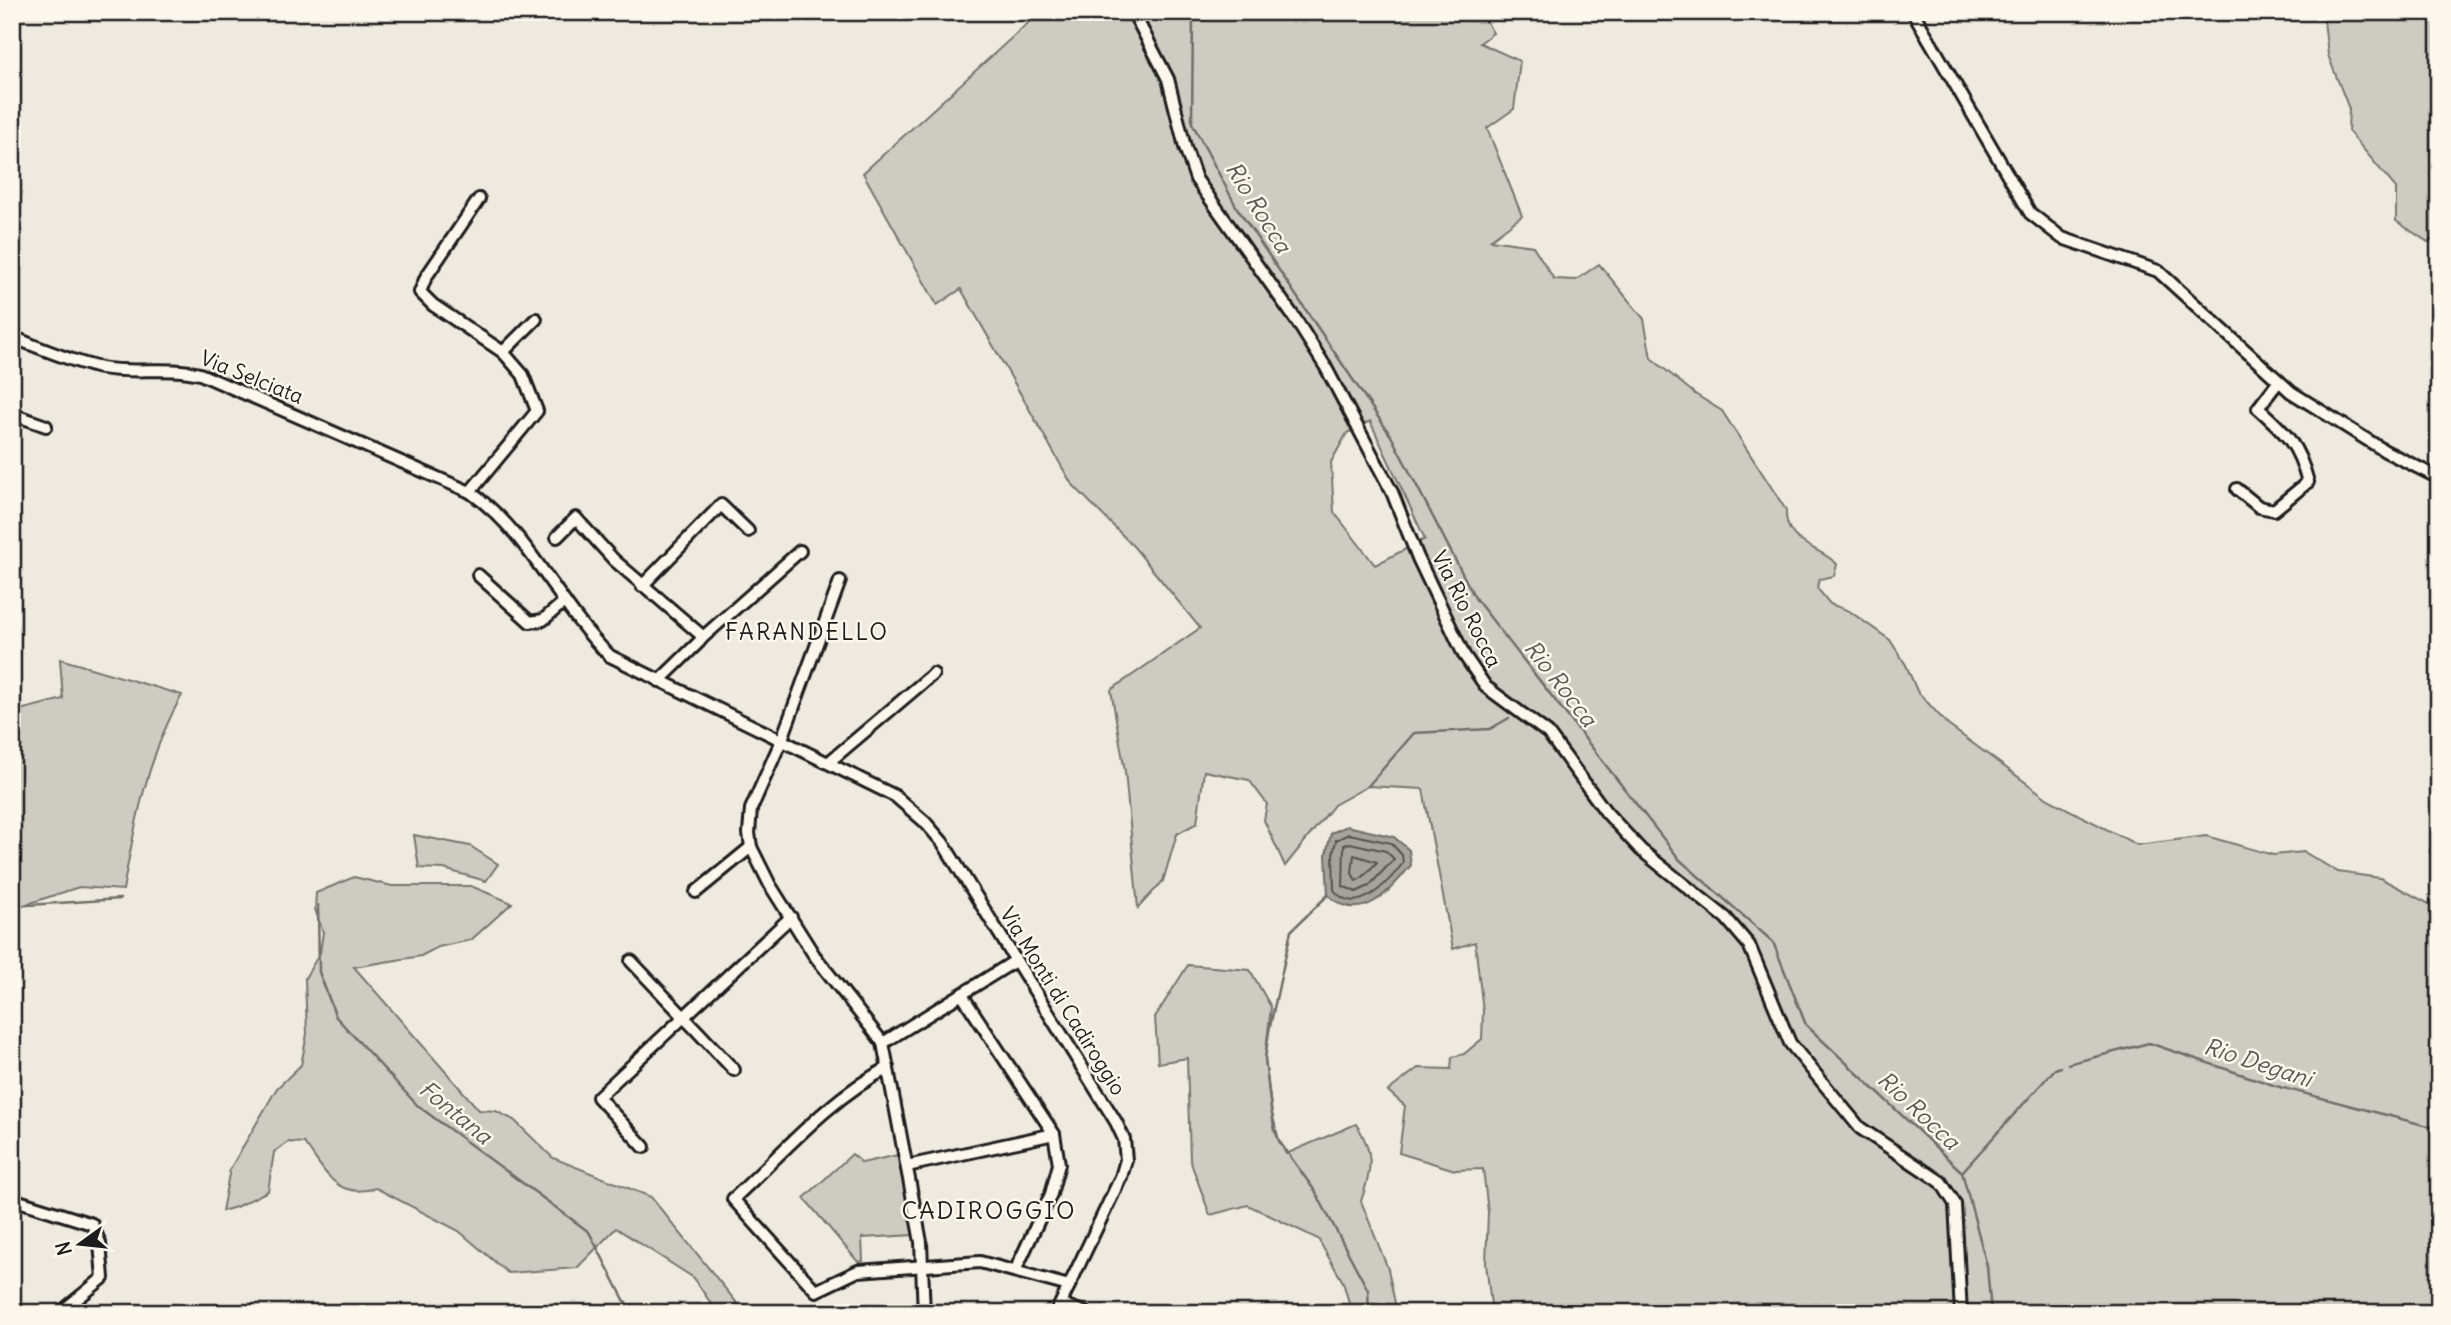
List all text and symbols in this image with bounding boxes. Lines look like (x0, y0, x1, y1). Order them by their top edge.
water label: Rio Rocca (1220, 156, 1299, 259)
street label: Via Selciata (196, 344, 308, 410)
street label: Via Rio Rocca (1426, 546, 1508, 672)
district label: FARANDELLO (725, 617, 889, 646)
water label: Rio Rocca (1518, 634, 1605, 733)
street label: Via Monti di Cadiroggio (994, 902, 1132, 1100)
water label: Rio Degani (2201, 1031, 2318, 1094)
water label: Rio Rocca (1872, 1065, 1967, 1157)
water label: Fontana (414, 1074, 500, 1151)
district label: CADIROGGIO (901, 1195, 1077, 1225)
north arrow (46, 1210, 116, 1280)
text: N (50, 1239, 77, 1258)

